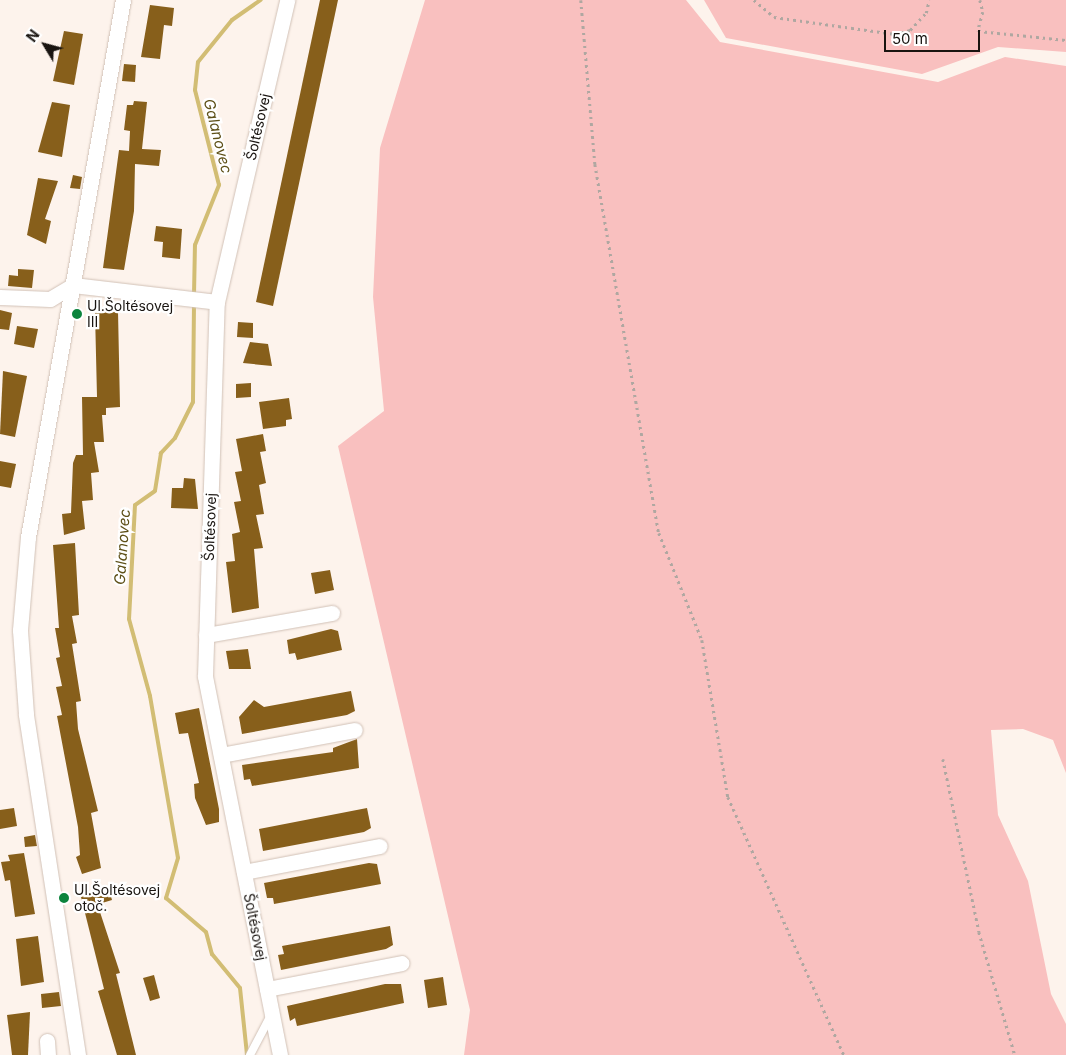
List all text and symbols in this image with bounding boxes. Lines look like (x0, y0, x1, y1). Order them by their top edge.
north arrow (20, 20, 70, 70)
scale bar (886, 20, 982, 52)
text: N (23, 26, 43, 45)
text: 50 m (892, 29, 928, 48)
street label: Šoltésovej (242, 92, 274, 162)
water label: Galanovec (200, 97, 236, 175)
place label: Ul.Šoltésovej III (87, 298, 173, 331)
marker: Ul.Šoltésovej III (71, 308, 83, 320)
street label: Šoltésovej (200, 493, 220, 561)
water label: Galanovec (110, 508, 134, 586)
place label: Ul.Šoltésovej otoč. (74, 882, 160, 914)
marker: Ul.Šoltésovej otoč. (58, 892, 70, 904)
street label: Šoltésovej (240, 892, 270, 962)

